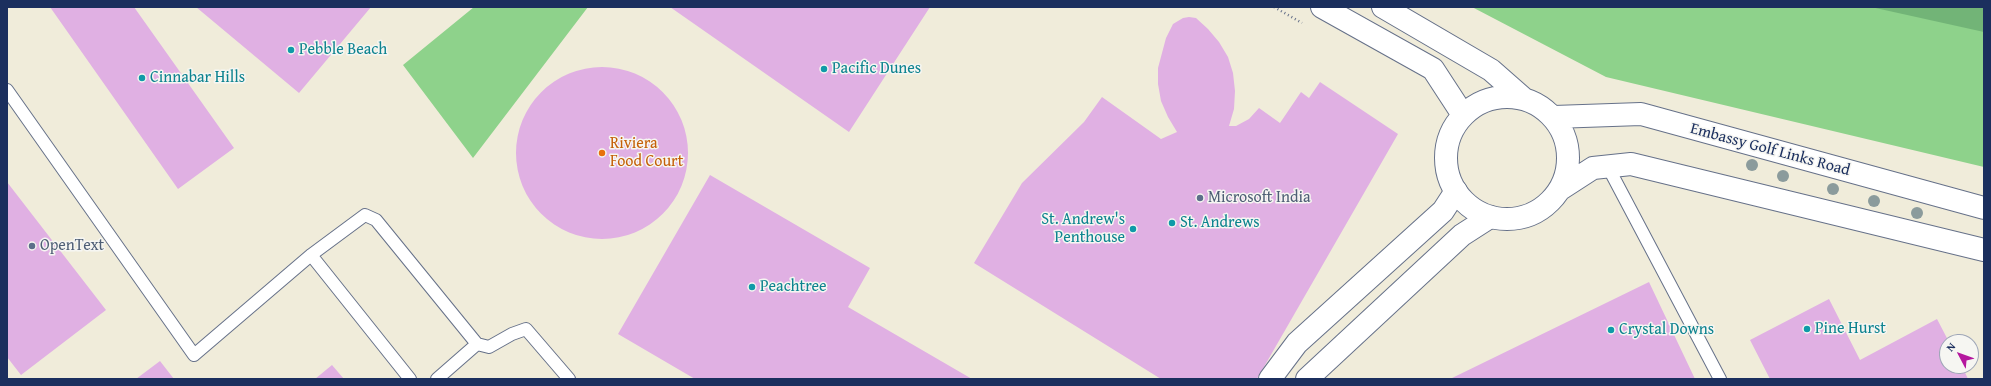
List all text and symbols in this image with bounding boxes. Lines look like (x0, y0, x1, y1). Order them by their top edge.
place label: Pebble Beach (299, 40, 387, 60)
marker: Pebble Beach (286, 45, 296, 55)
place label: Pacific Dunes (832, 59, 921, 79)
marker: Pacific Dunes (819, 64, 829, 74)
place label: Cinnabar Hills (150, 68, 245, 88)
marker: Cinnabar Hills (137, 73, 147, 83)
street label: Embassy Golf Links Road (1688, 119, 1852, 181)
place label: Riviera Food Court (610, 134, 683, 172)
marker: Riviera Food Court (597, 148, 607, 158)
place label: Microsoft India (1208, 188, 1311, 208)
marker: Microsoft India (1195, 193, 1205, 203)
place label: St. Andrew's Penthouse (1041, 210, 1125, 248)
place label: St. Andrews (1180, 213, 1260, 233)
marker: St. Andrews (1167, 218, 1177, 228)
marker: St. Andrew's Penthouse (1128, 224, 1138, 234)
place label: OpenText (40, 236, 104, 256)
marker: OpenText (27, 241, 37, 251)
place label: Peachtree (760, 277, 827, 297)
marker: Peachtree (747, 282, 757, 292)
place label: Pine Hurst (1815, 319, 1886, 339)
place label: Crystal Downs (1619, 320, 1714, 340)
marker: Pine Hurst (1802, 324, 1812, 334)
marker: Crystal Downs (1606, 325, 1616, 335)
north arrow (1939, 334, 1979, 374)
text: N (1942, 339, 1959, 355)

